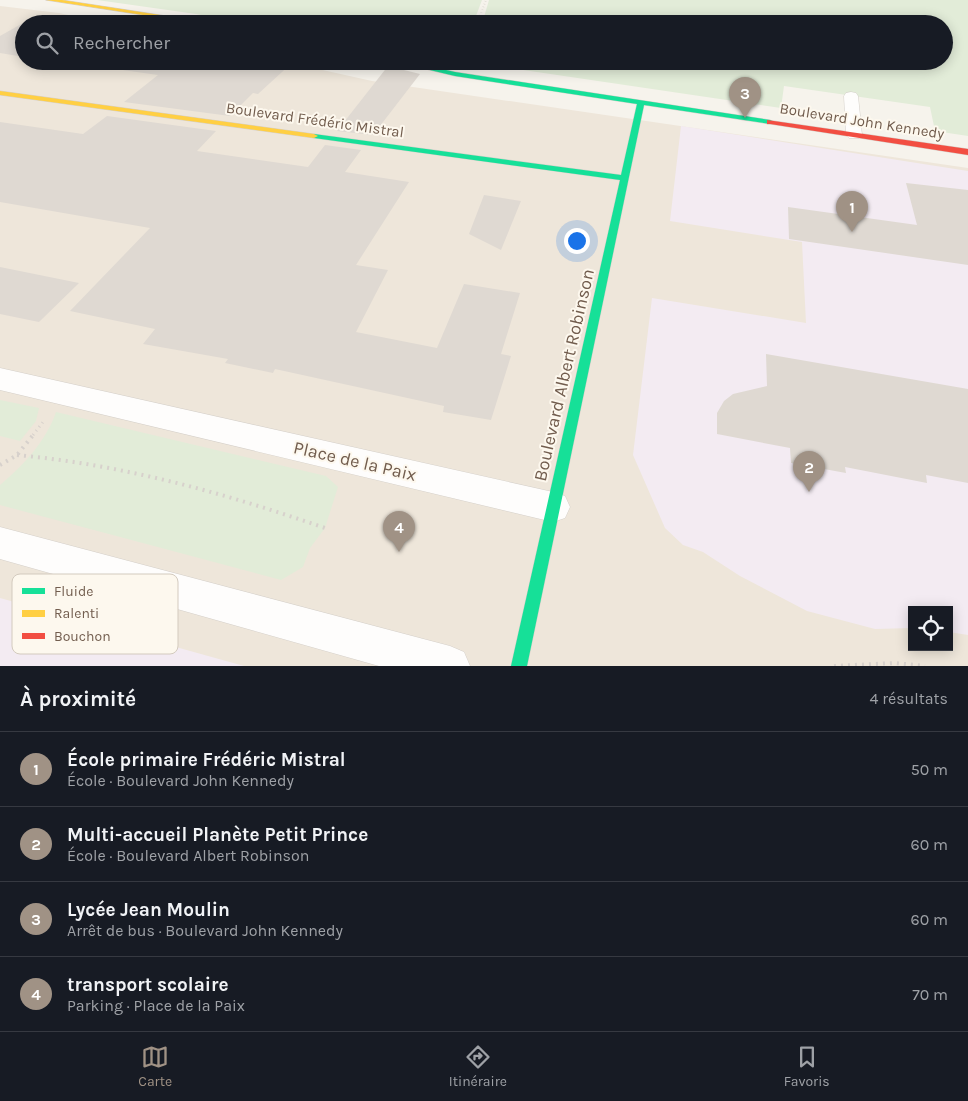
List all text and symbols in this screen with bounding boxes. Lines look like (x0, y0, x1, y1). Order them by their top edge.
search box (15, 15, 953, 70)
icon: search (33, 29, 61, 57)
text: Rechercher (73, 32, 170, 54)
pin: 3 (729, 77, 761, 118)
street label: Boulevard Frédéric Mistral (225, 99, 405, 141)
street label: Boulevard John Kennedy (778, 99, 946, 143)
pin: 1 (836, 191, 868, 232)
your location (564, 228, 590, 254)
street label: Boulevard Albert Robinson (529, 267, 599, 483)
street label: Place de la Paix (291, 436, 419, 486)
pin: 2 (793, 451, 825, 492)
pin: 4 (383, 511, 415, 552)
legend (12, 574, 178, 654)
text: Fluide (54, 583, 93, 600)
text: Ralenti (54, 605, 99, 622)
map controls (908, 606, 953, 651)
button: locate (908, 606, 953, 651)
text: Bouchon (54, 628, 111, 645)
text: À proximité (20, 687, 136, 711)
text: 4 résultats (869, 689, 948, 708)
text: École primaire Frédéric Mistral (67, 749, 346, 771)
text: 1 (33, 760, 39, 779)
text: 50 m (911, 760, 948, 779)
text: École · Boulevard John Kennedy (67, 771, 294, 790)
text: Multi-accueil Planète Petit Prince (67, 824, 368, 846)
text: 2 (31, 835, 41, 854)
text: 60 m (911, 835, 948, 854)
text: École · Boulevard Albert Robinson (67, 846, 309, 865)
text: Lycée Jean Moulin (67, 899, 230, 921)
text: 3 (31, 910, 41, 929)
text: 60 m (911, 910, 948, 929)
text: Arrêt de bus · Boulevard John Kennedy (67, 921, 343, 940)
text: transport scolaire (67, 974, 229, 996)
text: 4 (31, 985, 41, 1004)
text: 70 m (912, 985, 948, 1004)
text: Parking · Place de la Paix (67, 996, 245, 1015)
tab: Carte (138, 1043, 172, 1090)
tab: Itinéraire (449, 1043, 507, 1090)
tab: Favoris (784, 1043, 830, 1090)

